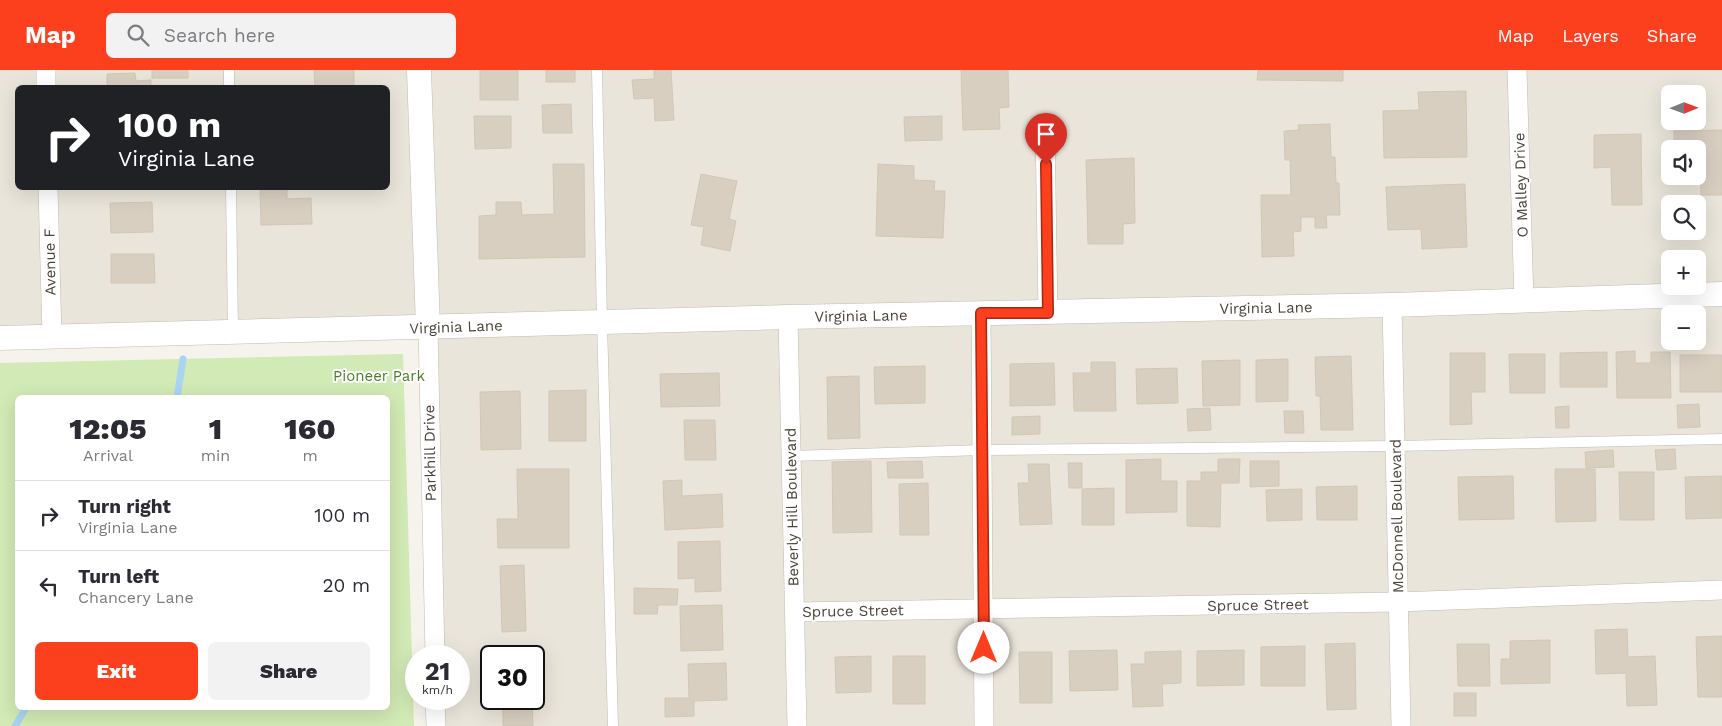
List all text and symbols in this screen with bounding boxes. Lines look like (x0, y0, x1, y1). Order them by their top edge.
search box (106, 13, 456, 58)
text: Map (25, 21, 76, 49)
icon: search (124, 21, 152, 49)
text: Search here (164, 24, 275, 47)
text: Map (1497, 25, 1534, 46)
text: Layers (1562, 25, 1619, 46)
text: Share (1647, 25, 1697, 46)
north arrow (1661, 85, 1706, 130)
map controls (1661, 85, 1706, 350)
text: 100 m (118, 104, 221, 146)
icon: right (35, 105, 100, 170)
pin (1025, 113, 1067, 164)
icon: arrive (1032, 120, 1060, 148)
street label: O Malley Drive (1510, 132, 1532, 238)
button: sound (1661, 140, 1706, 185)
text: Virginia Lane (118, 146, 255, 171)
button: search (1661, 195, 1706, 240)
street label: Avenue F (40, 228, 60, 296)
button: + (1661, 250, 1706, 295)
street label: Virginia Lane (1219, 298, 1313, 318)
button: − (1661, 305, 1706, 350)
street label: Virginia Lane (814, 306, 908, 326)
street label: Virginia Lane (409, 316, 503, 338)
park label: Pioneer Park (333, 367, 425, 385)
street label: Parkhill Drive (420, 405, 440, 501)
text: 12:05 (69, 411, 147, 446)
text: 1 (209, 411, 222, 446)
text: 160 (284, 411, 336, 446)
street label: Beverly Hill Boulevard (782, 427, 802, 587)
street label: McDonnell Boulevard (1387, 439, 1407, 593)
text: Arrival (83, 446, 133, 465)
text: min (201, 446, 230, 465)
text: m (302, 446, 318, 465)
text: Turn right (78, 495, 171, 518)
icon: right (35, 502, 63, 530)
text: 100 m (314, 504, 370, 527)
text: Virginia Lane (78, 518, 178, 537)
text: Turn left (78, 565, 159, 588)
icon: left (35, 572, 63, 600)
text: 20 m (323, 574, 370, 597)
text: Chancery Lane (78, 588, 194, 607)
street label: Spruce Street (1207, 595, 1310, 615)
street label: Spruce Street (802, 601, 905, 621)
position arrow (957, 621, 1009, 673)
button: Exit (35, 642, 198, 700)
button: Share (208, 642, 370, 700)
speed limit sign: 30 (480, 645, 545, 710)
text: 21 (425, 657, 450, 686)
text: km/h (422, 683, 453, 697)

